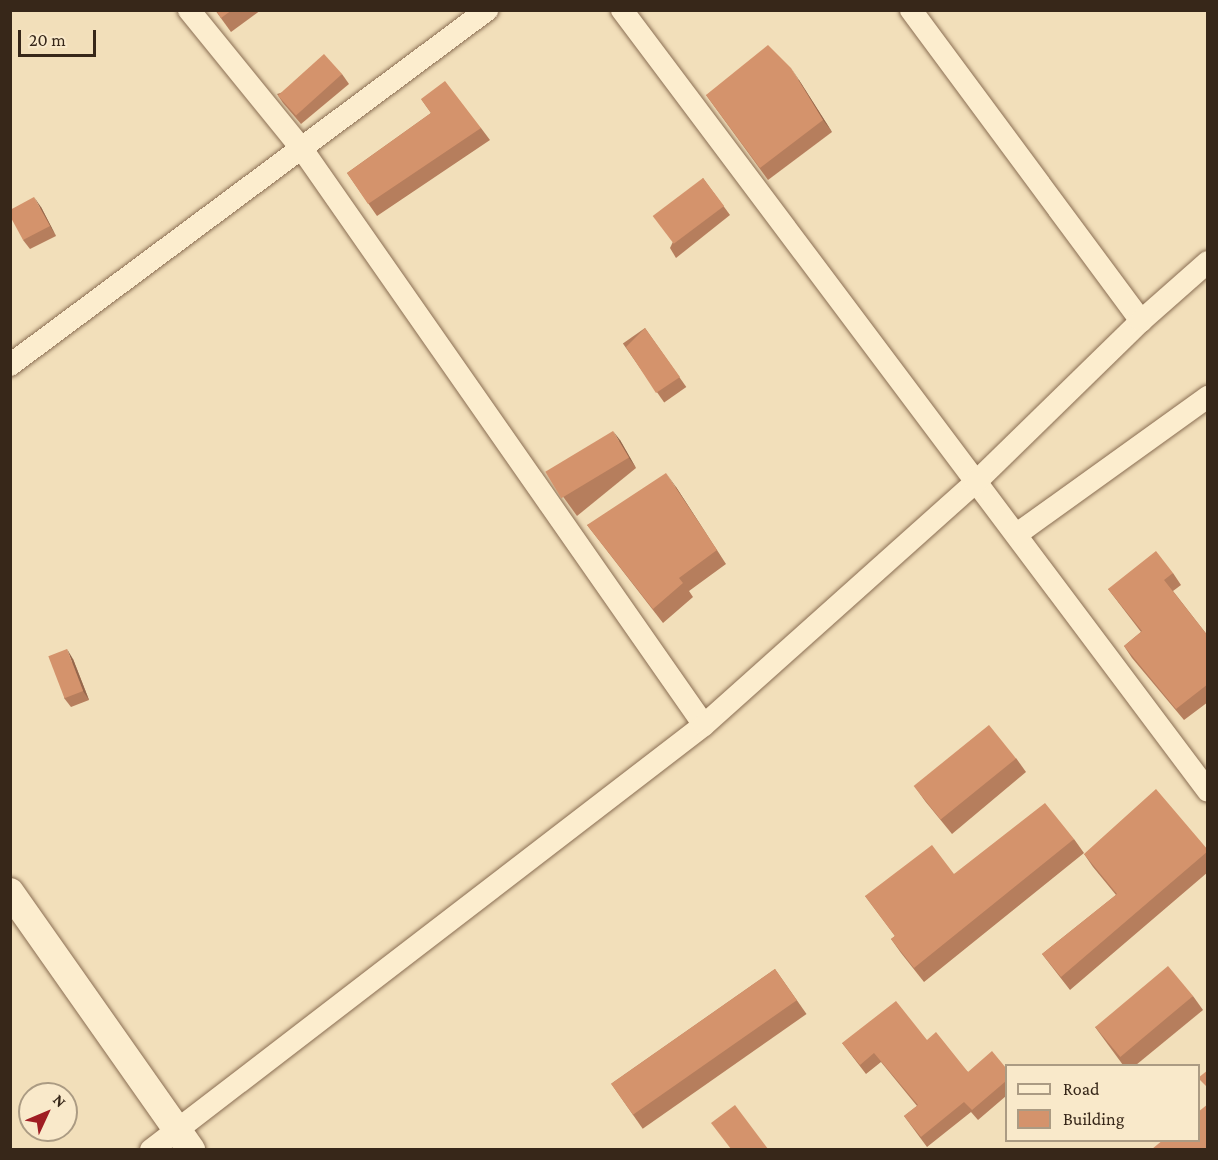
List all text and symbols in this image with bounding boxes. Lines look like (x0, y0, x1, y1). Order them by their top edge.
scale bar (21, 18, 99, 56)
text: 20 m (29, 30, 66, 50)
legend (1005, 1064, 1200, 1142)
text: Road (1063, 1079, 1100, 1099)
north arrow (18, 1082, 78, 1142)
text: N (50, 1091, 70, 1110)
text: Building (1063, 1109, 1124, 1129)

